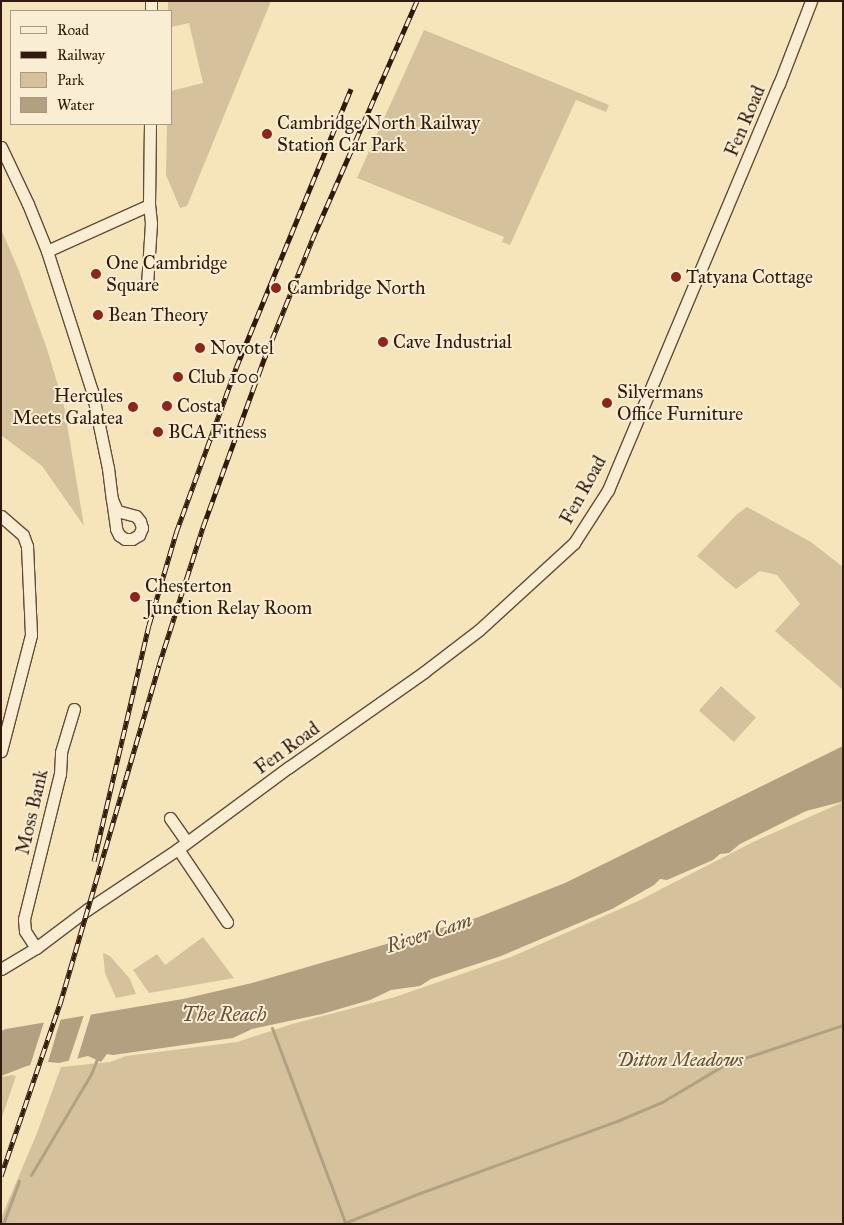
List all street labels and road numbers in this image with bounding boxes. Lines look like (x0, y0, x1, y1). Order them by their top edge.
street label: Fen Road (720, 82, 770, 160)
street label: Fen Road (555, 452, 611, 528)
street label: Fen Road (250, 717, 324, 779)
street label: Moss Bank (11, 767, 53, 857)

